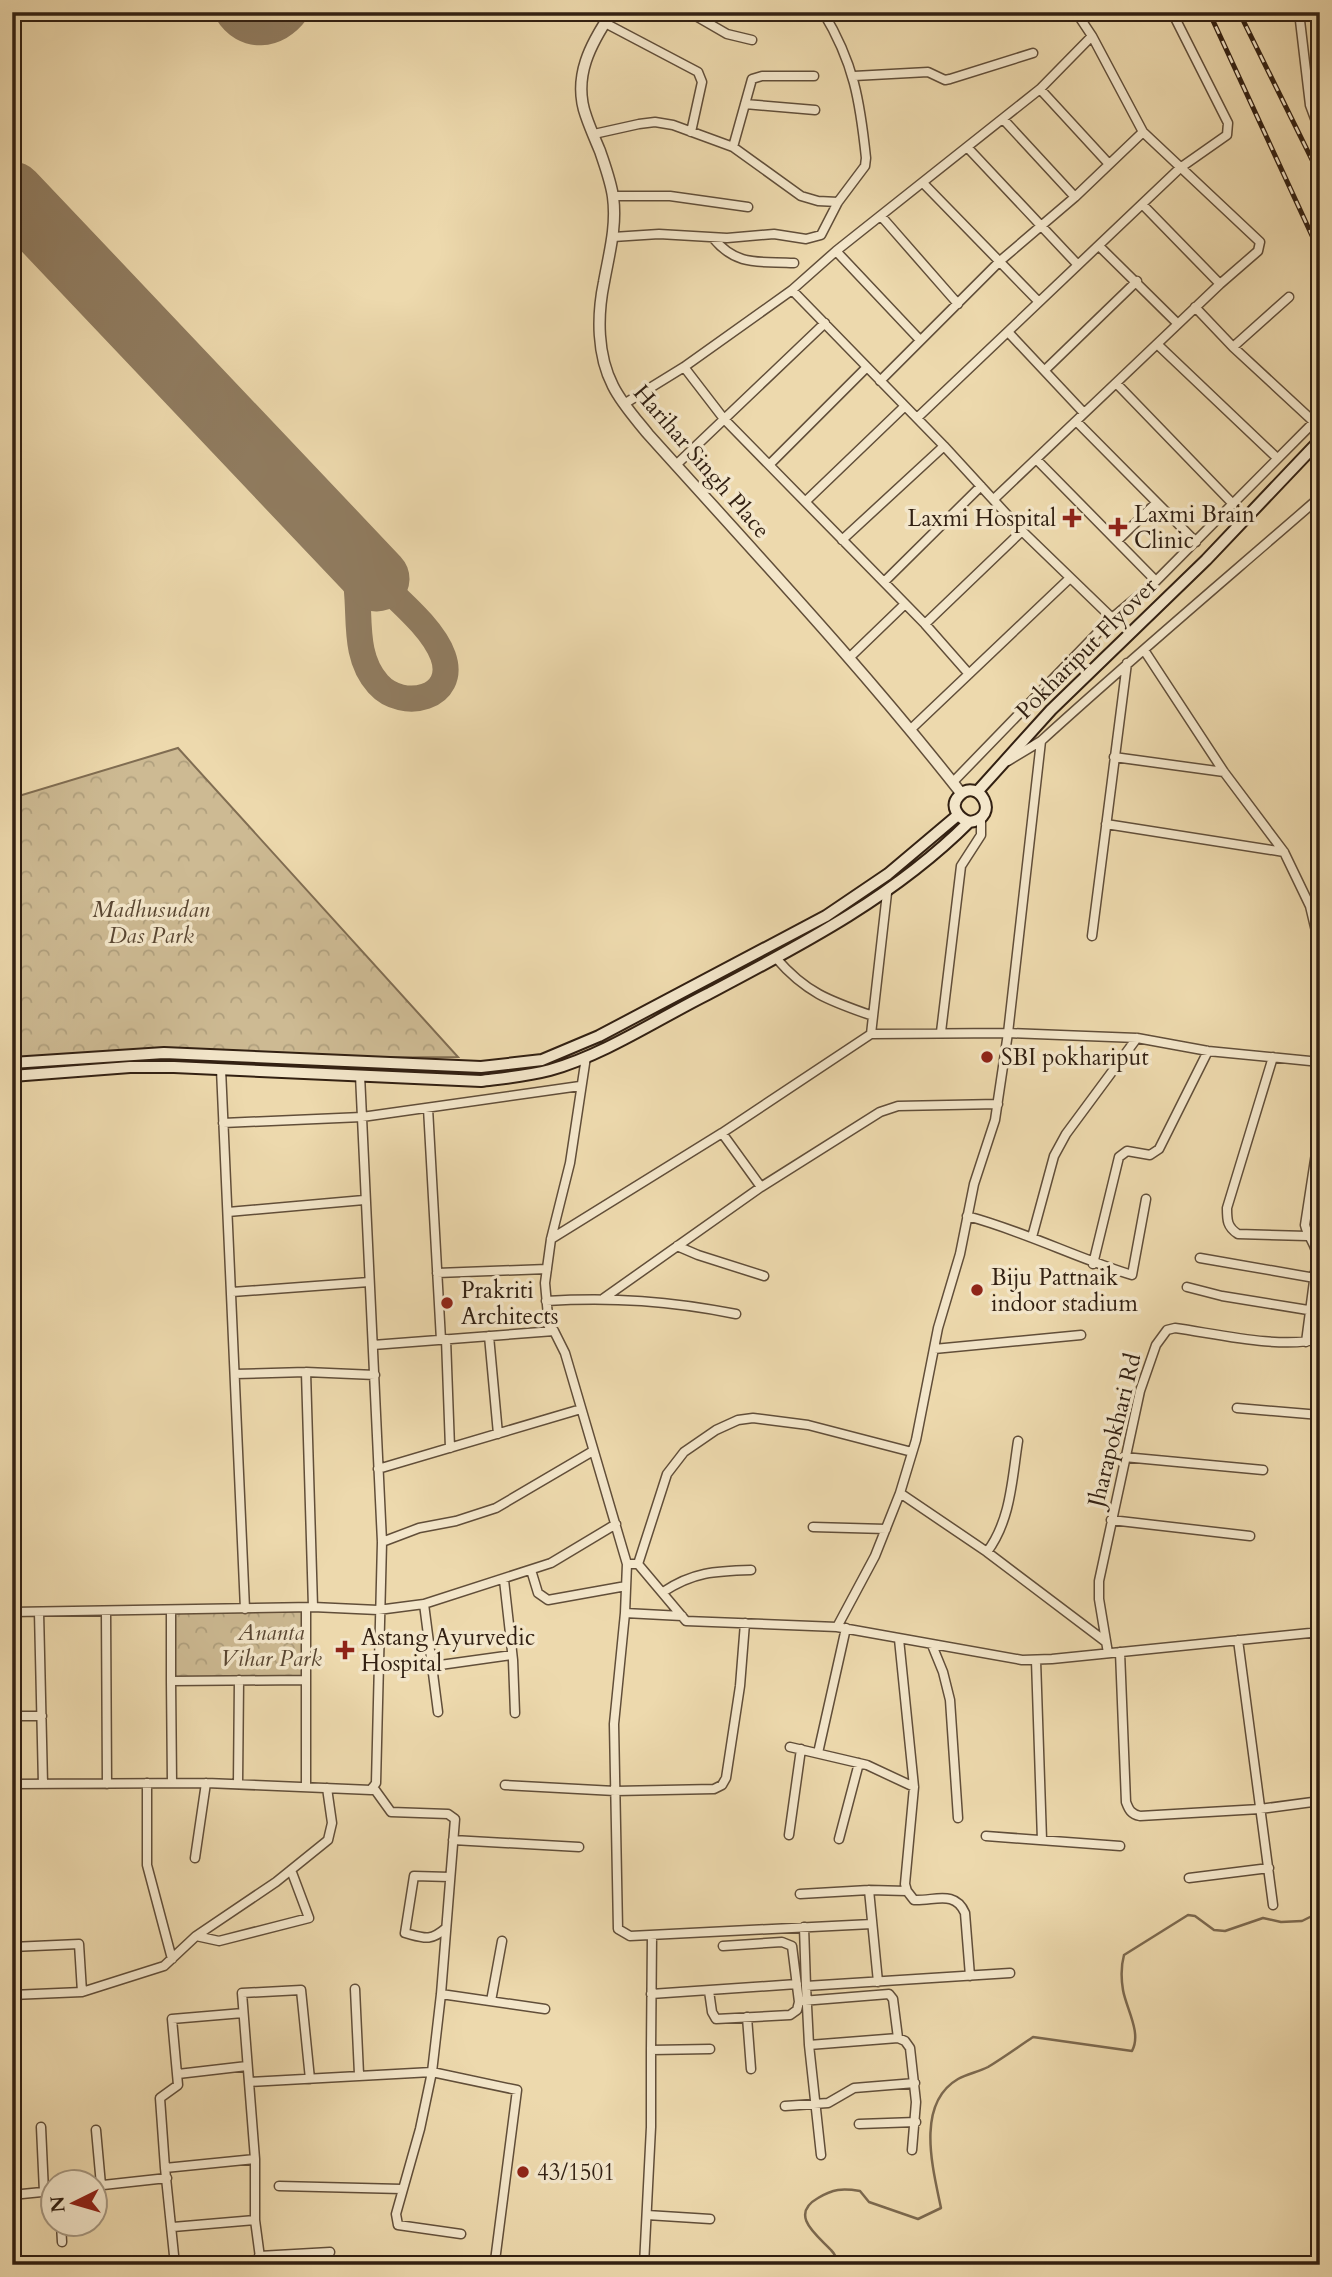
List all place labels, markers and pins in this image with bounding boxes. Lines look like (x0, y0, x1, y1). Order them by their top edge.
place label: Laxmi Brain Clinic (1134, 499, 1255, 556)
place label: Laxmi Hospital (908, 503, 1056, 534)
marker: Laxmi Hospital (1062, 508, 1082, 528)
marker: Laxmi Brain Clinic (1108, 517, 1128, 537)
place label: SBI pokhariput (1001, 1042, 1149, 1073)
marker: SBI pokhariput (979, 1049, 995, 1065)
place label: Biju Pattnaik indoor stadium (991, 1262, 1138, 1319)
place label: Prakriti Architects (461, 1275, 559, 1332)
marker: Biju Pattnaik indoor stadium (969, 1282, 985, 1298)
marker: Prakriti Architects (439, 1295, 455, 1311)
place label: Astang Ayurvedic Hospital (361, 1622, 535, 1679)
marker: Astang Ayurvedic Hospital (335, 1640, 355, 1660)
place label: 43/1501 (537, 2157, 615, 2188)
marker: 43/1501 (515, 2164, 531, 2180)

